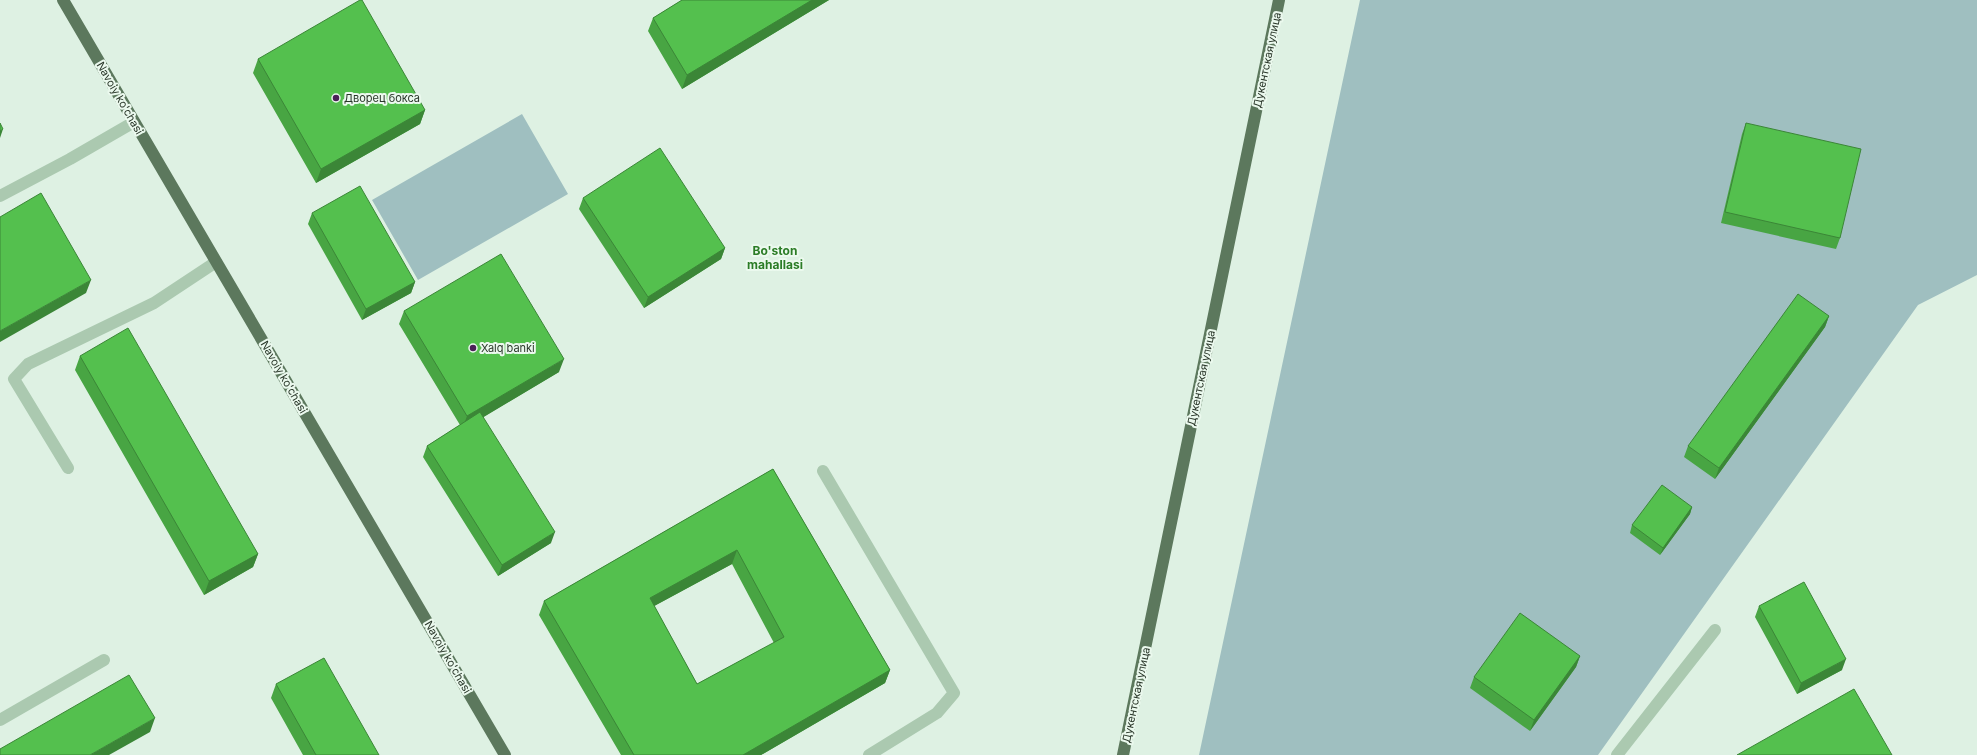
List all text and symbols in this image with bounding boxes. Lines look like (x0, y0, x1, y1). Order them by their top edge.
street label: Дукентская улица (1250, 11, 1284, 109)
street label: Navoiy ko'chasi (94, 59, 146, 137)
place label: Дворец бокса (344, 91, 420, 105)
marker: Дворец бокса (331, 93, 341, 103)
district label: Bo'ston mahallasi (747, 243, 803, 272)
street label: Дукентская улица (1184, 329, 1218, 427)
street label: Navoiy ko'chasi (258, 338, 310, 416)
place label: Xalq banki (481, 341, 535, 355)
marker: Xalq banki (468, 343, 478, 353)
street label: Navoiy ko'chasi (422, 618, 474, 696)
street label: Дукентская улица (1119, 646, 1153, 744)

